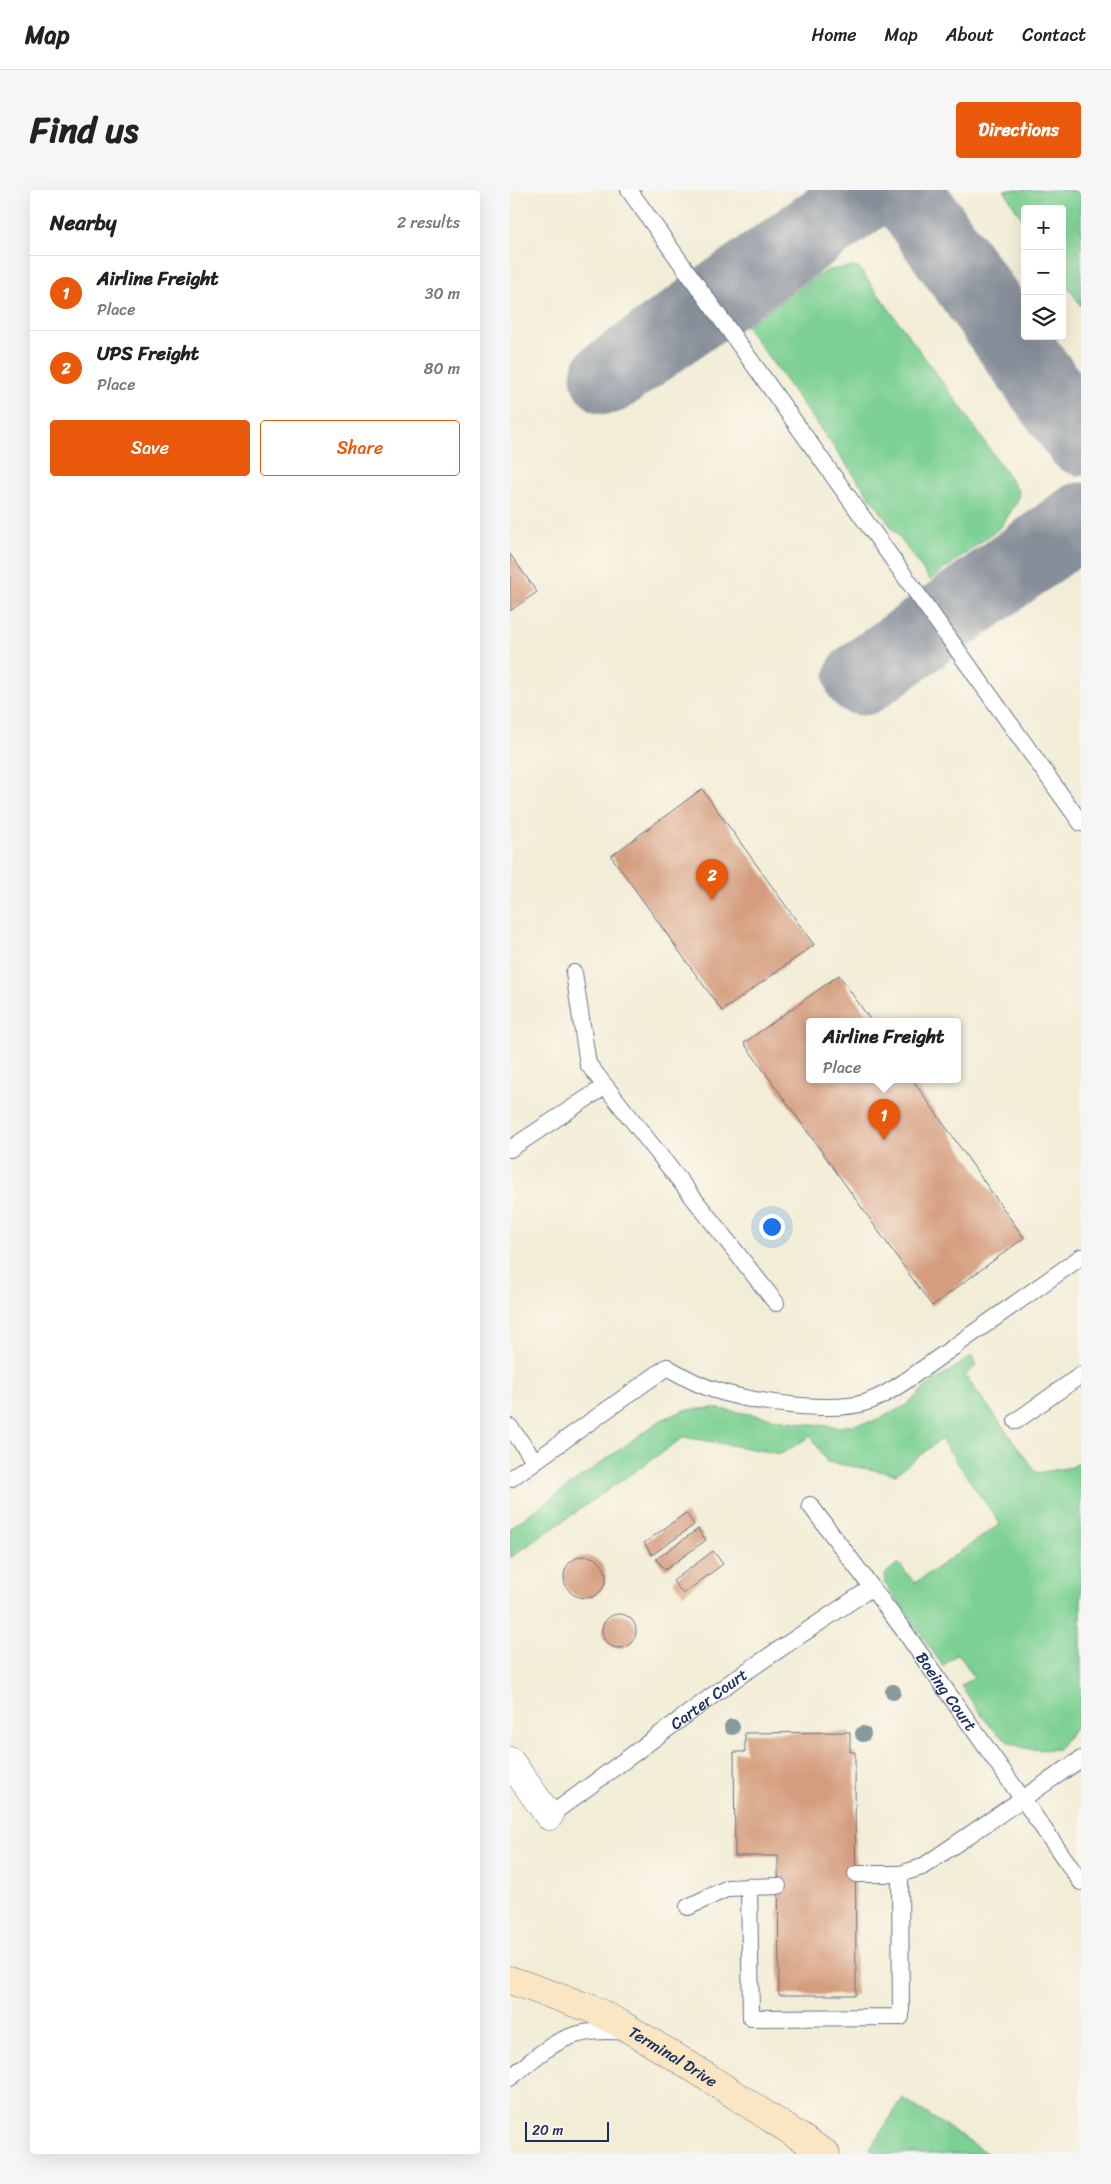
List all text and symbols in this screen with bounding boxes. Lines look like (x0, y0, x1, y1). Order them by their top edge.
text: Map (25, 14, 69, 56)
text: Home (812, 19, 857, 51)
text: Map (885, 19, 918, 51)
text: About (946, 19, 994, 51)
text: Contact (1022, 19, 1086, 51)
text: Find us (30, 99, 138, 161)
button: Directions (956, 102, 1081, 158)
text: Nearby (50, 204, 116, 242)
map controls (1021, 205, 1066, 340)
button: + (1021, 205, 1066, 250)
text: 2 results (397, 208, 460, 237)
button: − (1021, 250, 1066, 295)
text: Airline Freight (97, 262, 219, 295)
text: 1 (63, 279, 69, 308)
text: 30 m (425, 279, 460, 308)
text: Place (97, 295, 136, 324)
button: layers (1021, 295, 1066, 340)
text: UPS Freight (97, 337, 199, 370)
text: 2 (61, 354, 71, 383)
text: 80 m (424, 354, 460, 383)
text: Place (97, 370, 136, 399)
button: Save (50, 420, 250, 476)
button: Share (260, 420, 460, 476)
pin: 2 (696, 859, 728, 900)
popup (806, 1018, 961, 1083)
text: Airline Freight (823, 1020, 944, 1053)
text: Place (823, 1053, 861, 1082)
pin: 1 (868, 1099, 900, 1140)
your location (759, 1214, 785, 1240)
street label: Boeing Court (908, 1645, 985, 1737)
street label: Carter Court (663, 1660, 753, 1737)
street label: Terminal Drive (623, 2017, 724, 2095)
text: 20 m (532, 2118, 563, 2143)
scale bar (525, 2119, 609, 2142)

